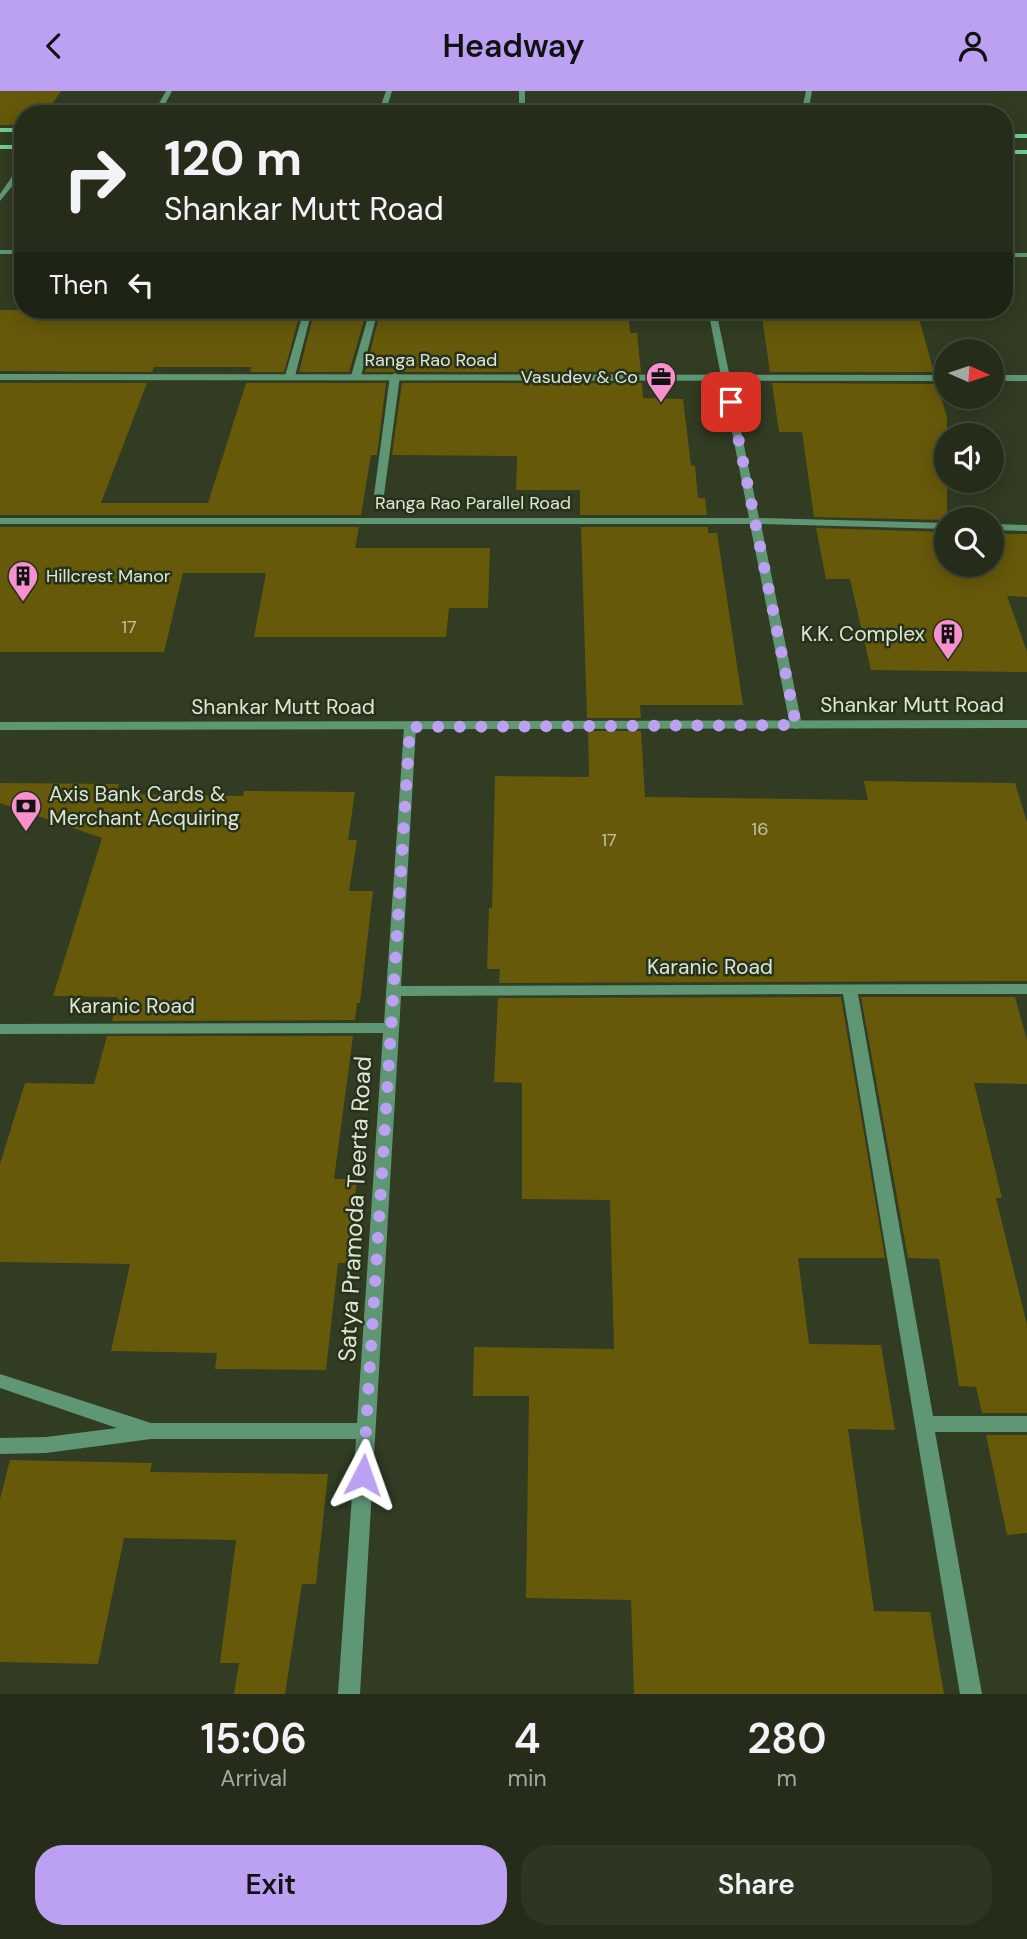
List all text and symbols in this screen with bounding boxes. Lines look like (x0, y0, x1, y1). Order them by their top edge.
text: Headway (442, 25, 585, 67)
icon: back (35, 27, 73, 65)
icon: person (954, 27, 992, 65)
text: 120 m (164, 126, 302, 190)
icon: right (49, 133, 140, 224)
text: Shankar Mutt Road (164, 188, 444, 230)
icon: left (122, 266, 160, 304)
text: Then (49, 268, 108, 302)
north arrow (934, 339, 1004, 409)
map controls (934, 339, 1004, 577)
street label: Ranga Rao Road (365, 348, 497, 372)
office icon: Vasudev & Co (644, 360, 678, 404)
place label: Vasudev & Co (521, 365, 638, 389)
pin (701, 372, 761, 432)
icon: arrive (712, 383, 750, 421)
button: sound (934, 423, 1004, 493)
street label: Ranga Rao Parallel Road (375, 491, 571, 515)
button: search (934, 507, 1004, 577)
building icon: Hillcrest Manor (6, 559, 40, 603)
place label: Hillcrest Manor (46, 564, 171, 588)
house number: 17 (121, 615, 137, 639)
building icon: K.K. Complex (931, 617, 965, 661)
place label: K.K. Complex (801, 620, 925, 648)
street label: Shankar Mutt Road (820, 691, 1004, 719)
street label: Shankar Mutt Road (191, 693, 375, 721)
place label: Axis Bank Cards & Merchant Acquiring (49, 780, 240, 832)
bank icon: Axis Bank Cards & Merchant Acquiring (9, 789, 43, 833)
house number: 16 (752, 817, 768, 841)
house number: 17 (601, 828, 617, 852)
street label: Karanic Road (647, 953, 773, 981)
street label: Karanic Road (69, 992, 195, 1020)
street label: Satya Pramoda Teerta Road (331, 1055, 378, 1363)
position arrow (326, 1438, 400, 1512)
text: 15:06 (200, 1711, 307, 1766)
text: 4 (514, 1711, 540, 1766)
text: 280 (747, 1711, 827, 1766)
text: Arrival (220, 1763, 287, 1793)
text: min (507, 1763, 547, 1793)
text: m (777, 1763, 797, 1793)
button: Exit (35, 1845, 507, 1925)
button: Share (521, 1845, 992, 1925)

